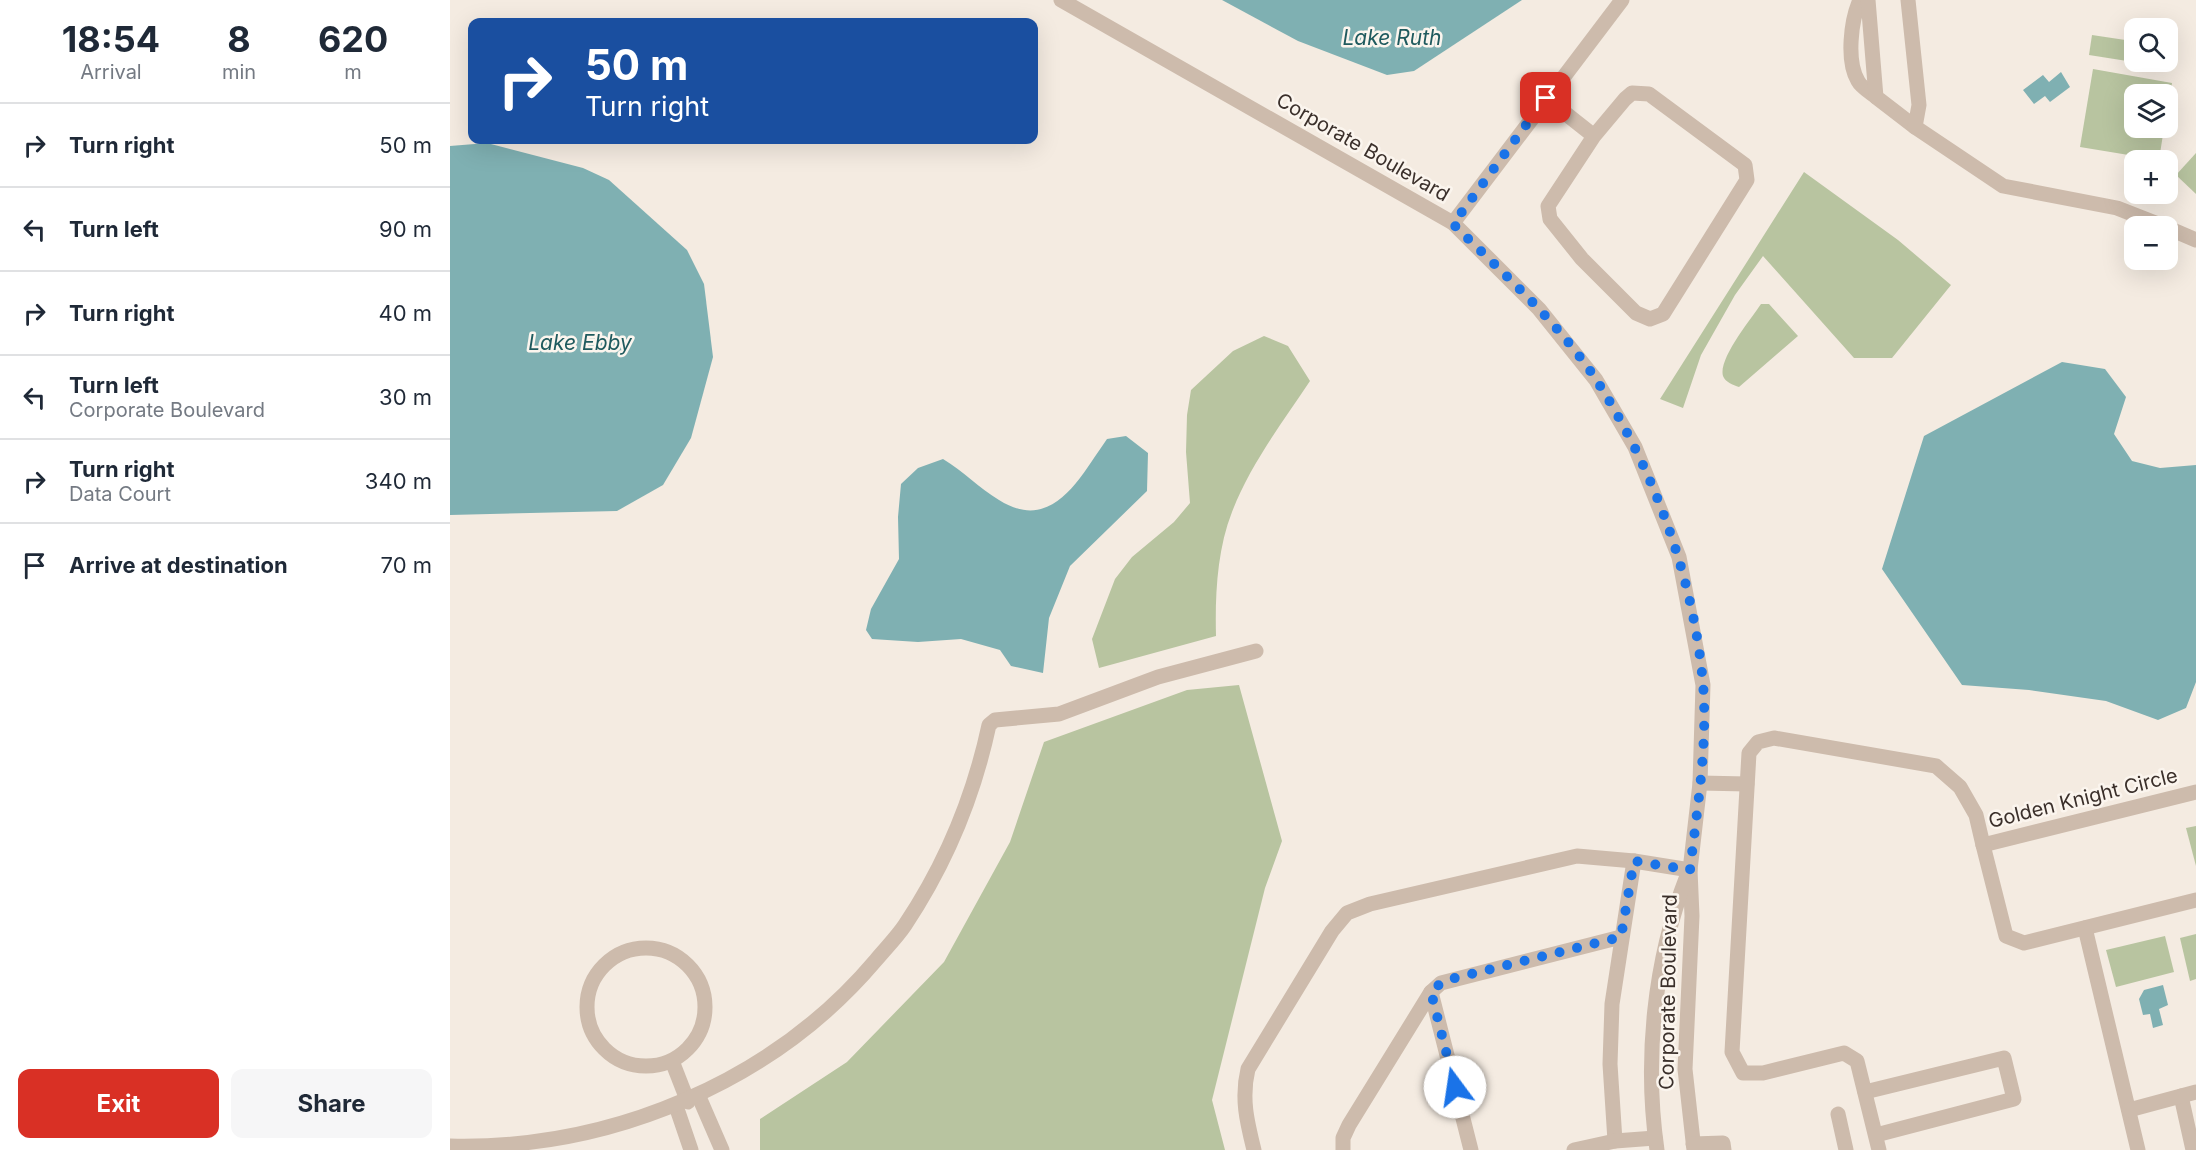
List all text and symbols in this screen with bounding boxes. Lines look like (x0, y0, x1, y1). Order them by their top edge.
text: 18:54 (62, 17, 160, 61)
text: 8 (227, 17, 251, 61)
text: 620 (318, 17, 388, 61)
map controls (2124, 18, 2178, 270)
button: search (2124, 18, 2178, 72)
water label: Lake Ruth (1342, 25, 1442, 50)
text: 50 m (585, 39, 688, 90)
icon: right (486, 42, 564, 120)
text: Arrival (80, 60, 142, 84)
text: min (222, 60, 256, 84)
text: m (344, 60, 362, 84)
pin (1520, 72, 1571, 123)
icon: arrive (1529, 81, 1562, 114)
button: layers (2124, 84, 2178, 138)
street label: Corporate Boulevard (1272, 88, 1454, 206)
text: Turn right (585, 90, 709, 123)
icon: right (18, 129, 51, 162)
text: Turn right (69, 132, 175, 158)
text: 50 m (379, 132, 432, 158)
button: + (2124, 150, 2178, 204)
icon: left (18, 213, 51, 246)
text: Turn left (69, 216, 159, 242)
text: 90 m (379, 216, 432, 242)
button: − (2124, 216, 2178, 270)
icon: right (18, 297, 51, 330)
text: Turn right (69, 300, 175, 326)
text: 40 m (378, 300, 432, 326)
water label: Lake Ebby (528, 330, 633, 355)
text: Turn left (69, 372, 159, 398)
icon: left (18, 381, 51, 414)
text: 30 m (379, 384, 432, 410)
text: Corporate Boulevard (69, 398, 265, 422)
text: Turn right (69, 456, 175, 482)
icon: right (18, 465, 51, 498)
text: 340 m (365, 468, 432, 494)
text: Data Court (69, 482, 171, 506)
icon: arrive (18, 549, 51, 582)
text: Arrive at destination (69, 552, 288, 578)
text: 70 m (381, 552, 432, 578)
street label: Golden Knight Circle (1986, 763, 2180, 833)
street label: Corporate Boulevard (1654, 894, 1682, 1090)
position arrow (1423, 1055, 1487, 1119)
button: Exit (18, 1069, 219, 1138)
button: Share (231, 1069, 432, 1138)

